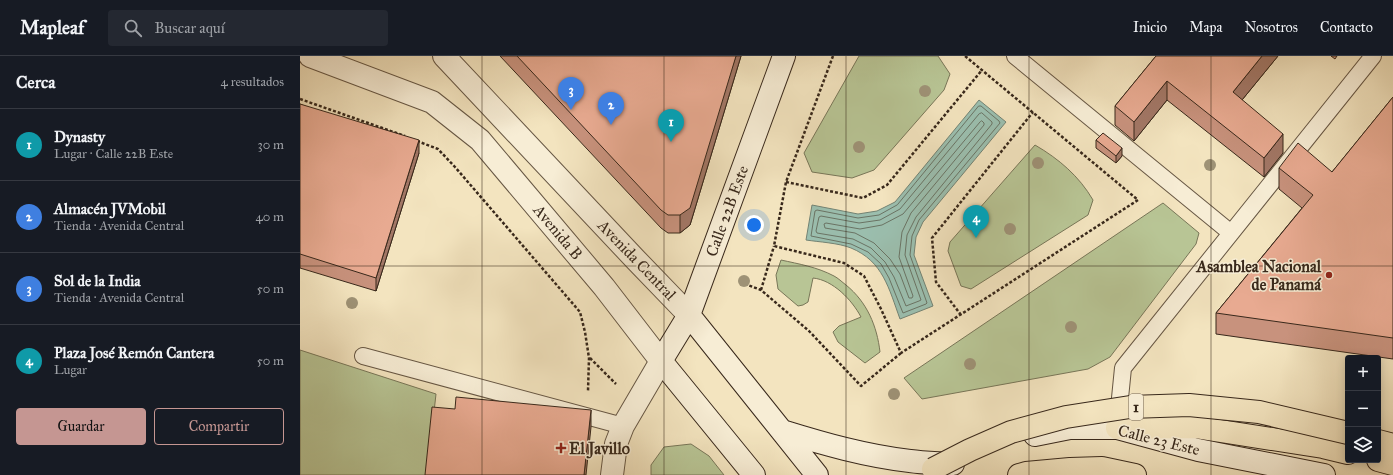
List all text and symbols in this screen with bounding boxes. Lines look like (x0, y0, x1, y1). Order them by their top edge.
search box (108, 10, 388, 46)
text: Mapleaf (20, 16, 84, 39)
icon: search (122, 17, 144, 39)
text: Buscar aquí (154, 19, 225, 37)
text: Inicio (1133, 19, 1167, 36)
text: Mapa (1189, 19, 1222, 36)
text: Nosotros (1244, 19, 1298, 36)
text: Contacto (1320, 19, 1373, 36)
text: Cerca (16, 72, 55, 93)
text: 4 resultados (221, 74, 284, 90)
pin: 3 (558, 77, 584, 110)
pin: 2 (598, 92, 624, 125)
pin: 1 (658, 109, 684, 142)
text: Dynasty (54, 128, 105, 146)
text: 1 (26, 137, 32, 153)
text: 30 m (258, 137, 284, 153)
text: Lugar · Calle 22B Este (54, 146, 173, 162)
street label: Calle 22B Este (702, 162, 752, 259)
text: Almacén JVMobil (54, 200, 166, 218)
street label: Avenida B (529, 200, 587, 263)
pin: 4 (963, 205, 989, 238)
text: 2 (26, 209, 32, 225)
text: 40 m (255, 209, 284, 225)
street label: Avenida Central (593, 215, 681, 305)
your location (744, 215, 764, 235)
text: Tienda · Avenida Central (54, 218, 184, 234)
place label: Asamblea Nacional de Panamá (1195, 257, 1322, 294)
marker: Asamblea Nacional de Panamá (1324, 270, 1334, 280)
text: Sol de la India (54, 272, 141, 290)
text: 3 (26, 281, 32, 297)
text: 50 m (257, 281, 284, 297)
text: Tienda · Avenida Central (54, 290, 184, 306)
text: Plaza José Remón Cantera (54, 344, 214, 362)
text: 4 (25, 353, 33, 369)
text: 50 m (257, 353, 284, 369)
map controls (1345, 355, 1381, 463)
button: + (1345, 355, 1381, 391)
text: Lugar (54, 362, 87, 378)
button: − (1345, 391, 1381, 427)
road number: 1 (1129, 394, 1143, 420)
button: Guardar (16, 408, 146, 445)
button: Compartir (154, 408, 284, 445)
street label: Calle 23 Este (1116, 421, 1202, 459)
button: layers (1345, 427, 1381, 463)
place label: El Javillo (569, 439, 630, 459)
marker: El Javillo (556, 443, 566, 453)

